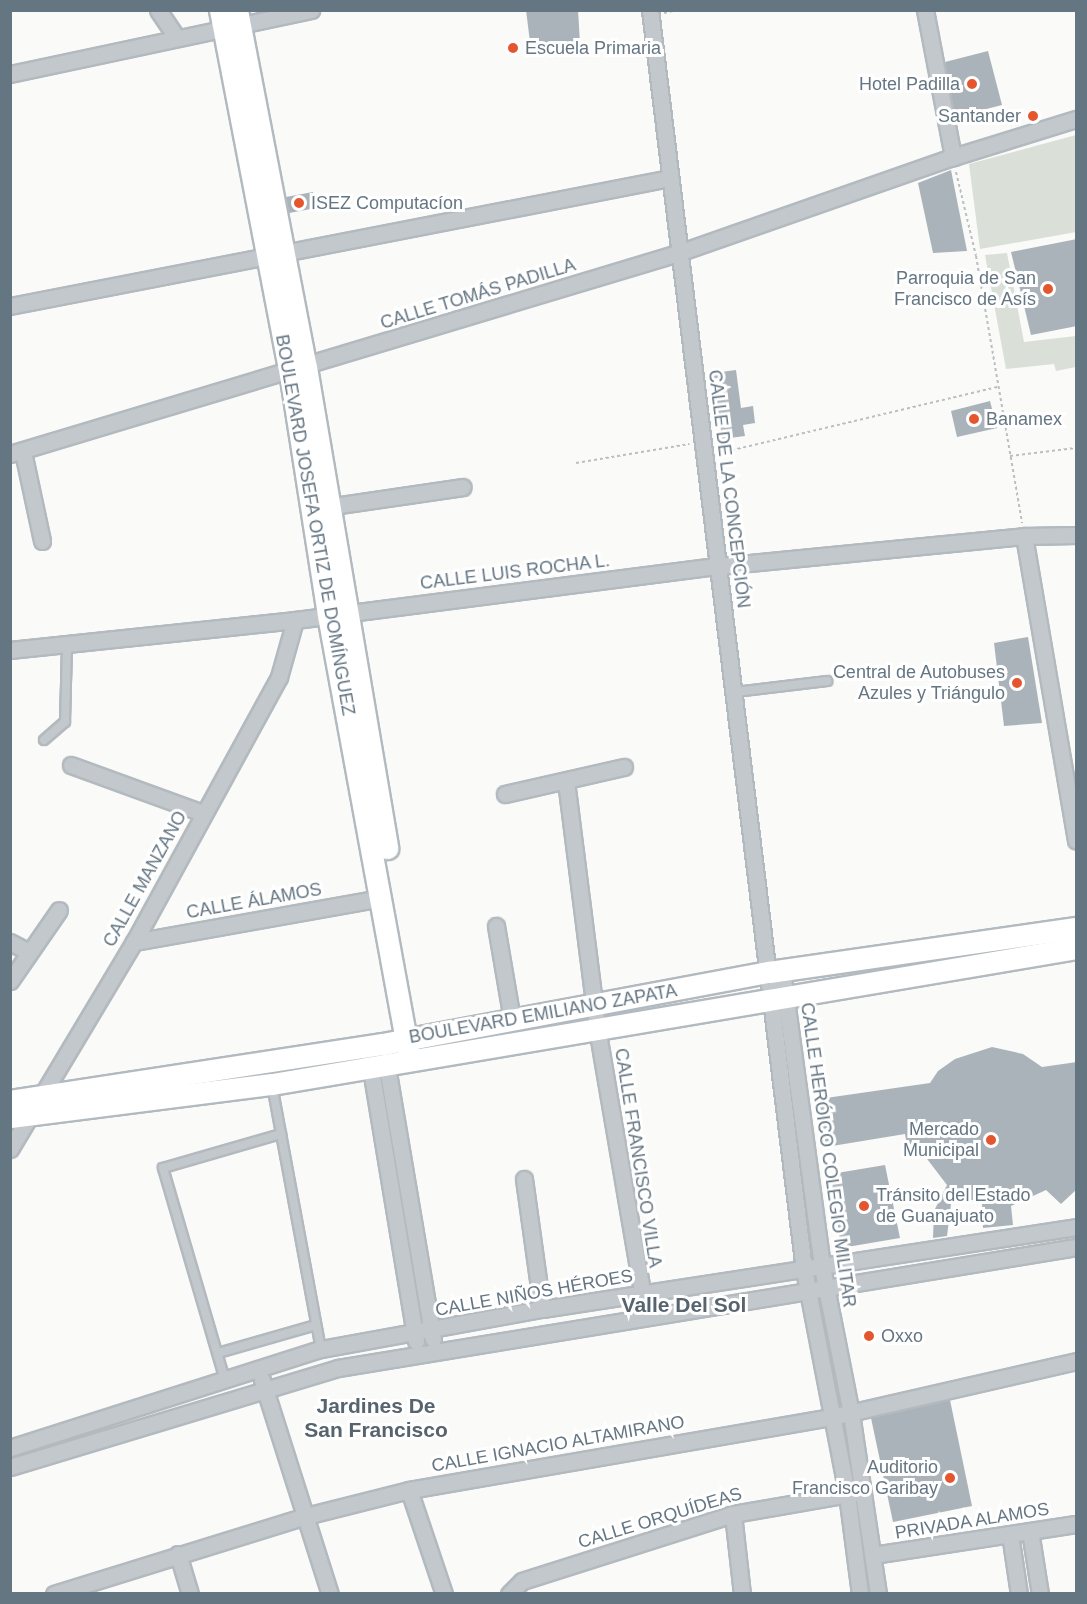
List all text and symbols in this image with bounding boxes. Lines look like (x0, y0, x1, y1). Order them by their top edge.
place label: Escuela Primaria (525, 37, 661, 59)
marker: Escuela Primaria (506, 41, 520, 55)
place label: Hotel Padilla (859, 73, 960, 95)
marker: Hotel Padilla (965, 77, 979, 91)
place label: Santander (938, 105, 1021, 127)
marker: Santander (1026, 109, 1040, 123)
place label: ISEZ Computacíon (311, 192, 463, 214)
marker: ISEZ Computacíon (292, 196, 306, 210)
street label: CALLE TOMÁS PADILLA (378, 254, 578, 334)
place label: Parroquia de San Francisco de Asís (893, 268, 1036, 310)
marker: Parroquia de San Francisco de Asís (1041, 282, 1055, 296)
street label: BOULEVARD JOSEFA ORTIZ DE DOMÍNGUEZ (271, 332, 359, 718)
street label: CALLE DE LA CONCEPCIÓN (704, 368, 754, 610)
place label: Banamex (986, 408, 1062, 430)
marker: Banamex (967, 412, 981, 426)
street label: CALLE LUIS ROCHA L. (418, 550, 612, 594)
place label: Central de Autobuses Azules y Triángulo (832, 662, 1005, 704)
marker: Central de Autobuses Azules y Triángulo (1010, 676, 1024, 690)
street label: CALLE MANZANO (99, 807, 191, 951)
street label: CALLE ÁLAMOS (185, 878, 323, 924)
street label: BOULEVARD EMILIANO ZAPATA (407, 980, 679, 1048)
street label: CALLE HERÓICO COLEGIO MILITAR (796, 1001, 860, 1309)
street label: CALLE FRANCISCO VILLA (610, 1047, 666, 1269)
place label: Mercado Municipal (903, 1119, 979, 1162)
marker: Mercado Municipal (984, 1133, 998, 1147)
place label: Tránsito del Estado de Guanajuato (876, 1185, 1030, 1228)
marker: Tránsito del Estado de Guanajuato (857, 1199, 871, 1213)
street label: CALLE NIÑOS HÉROES (434, 1265, 634, 1321)
district label: Valle Del Sol (622, 1292, 746, 1318)
place label: Oxxo (881, 1325, 923, 1347)
marker: Oxxo (862, 1329, 876, 1343)
district label: Jardines De San Francisco (304, 1393, 448, 1443)
street label: CALLE IGNACIO ALTAMIRANO (429, 1411, 687, 1477)
place label: Auditorio Francisco Garibay (792, 1457, 938, 1500)
marker: Auditorio Francisco Garibay (943, 1471, 957, 1485)
street label: CALLE ORQUÍDEAS (576, 1483, 744, 1553)
street label: PRIVADA ALAMOS (892, 1498, 1052, 1544)

